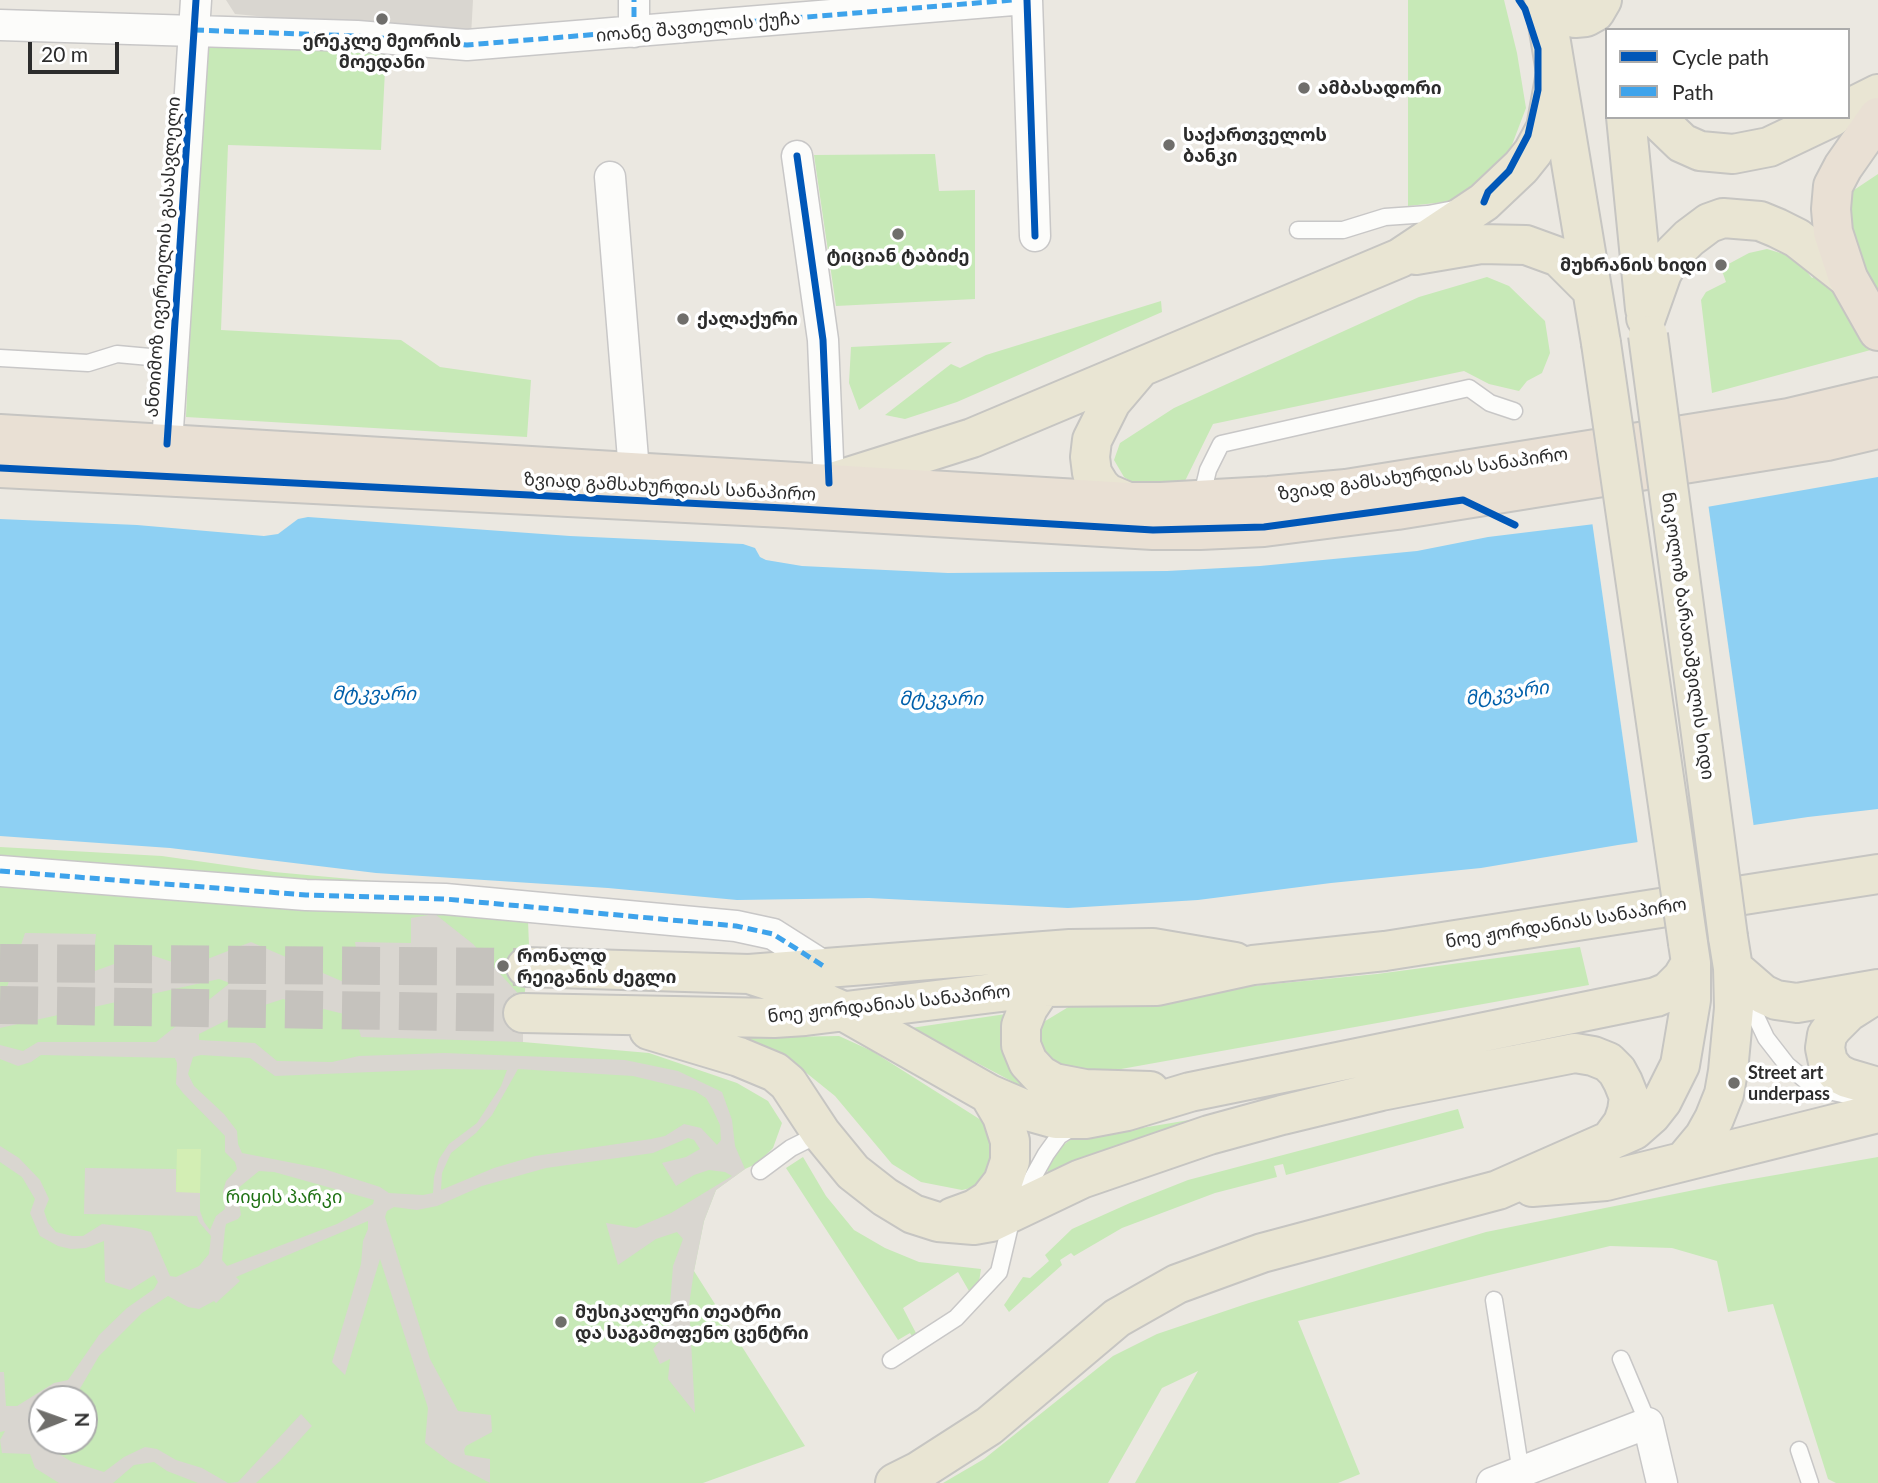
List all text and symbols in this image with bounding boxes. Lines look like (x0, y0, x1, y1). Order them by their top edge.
street label: იოანე შავთელის ქუჩა (595, 7, 801, 47)
marker: ერეკლე მეორის მოედანი (374, 11, 390, 27)
scale bar (32, 28, 122, 72)
legend (1605, 28, 1850, 119)
place label: ერეკლე მეორის მოედანი (303, 30, 461, 72)
text: 20 m (41, 41, 88, 66)
text: Cycle path (1672, 44, 1769, 69)
place label: ამბასადორი (1318, 77, 1442, 99)
text: Path (1672, 79, 1714, 104)
marker: ამბასადორი (1296, 80, 1312, 96)
street label: ანთიმოზ ივერიელის გასასვლელი (141, 96, 185, 418)
place label: საქართველოს ბანკი (1183, 124, 1327, 166)
marker: საქართველოს ბანკი (1161, 137, 1177, 153)
marker: ტიციან ტაბიძე (890, 226, 906, 242)
place label: ტიციან ტაბიძე (826, 245, 970, 267)
place label: მუხრანის ხიდი (1560, 254, 1707, 276)
marker: მუხრანის ხიდი (1713, 257, 1729, 273)
place label: ქალაქური (697, 308, 798, 330)
marker: ქალაქური (675, 311, 691, 327)
street label: ზვიად გამსახურდიას სანაპირო (1277, 443, 1569, 505)
street label: ზვიად გამსახურდიას სანაპირო (523, 469, 817, 505)
street label: ნიკოლოზ ბარათაშვილის ხიდი (1657, 491, 1719, 781)
water label: მტკვარი (1464, 676, 1550, 710)
water label: მტკვარი (332, 683, 416, 705)
water label: მტკვარი (899, 688, 983, 710)
street label: ნოე ჟორდანიას სანაპირო (1444, 893, 1688, 953)
place label: რონალდ რეიგანის ძეგლი (517, 945, 676, 988)
marker: რონალდ რეიგანის ძეგლი (495, 958, 511, 974)
street label: ნოე ჟორდანიას სანაპირო (767, 981, 1011, 1027)
place label: Street art underpass (1748, 1062, 1830, 1104)
marker: Street art underpass (1726, 1075, 1742, 1091)
park label: რიყის პარკი (226, 1186, 342, 1208)
place label: მუსიკალური თეატრი და საგამოფენო ცენტრი (575, 1301, 809, 1344)
marker: მუსიკალური თეატრი და საგამოფენო ცენტრი (553, 1314, 569, 1330)
north arrow (28, 1385, 98, 1455)
text: N (71, 1412, 94, 1427)

